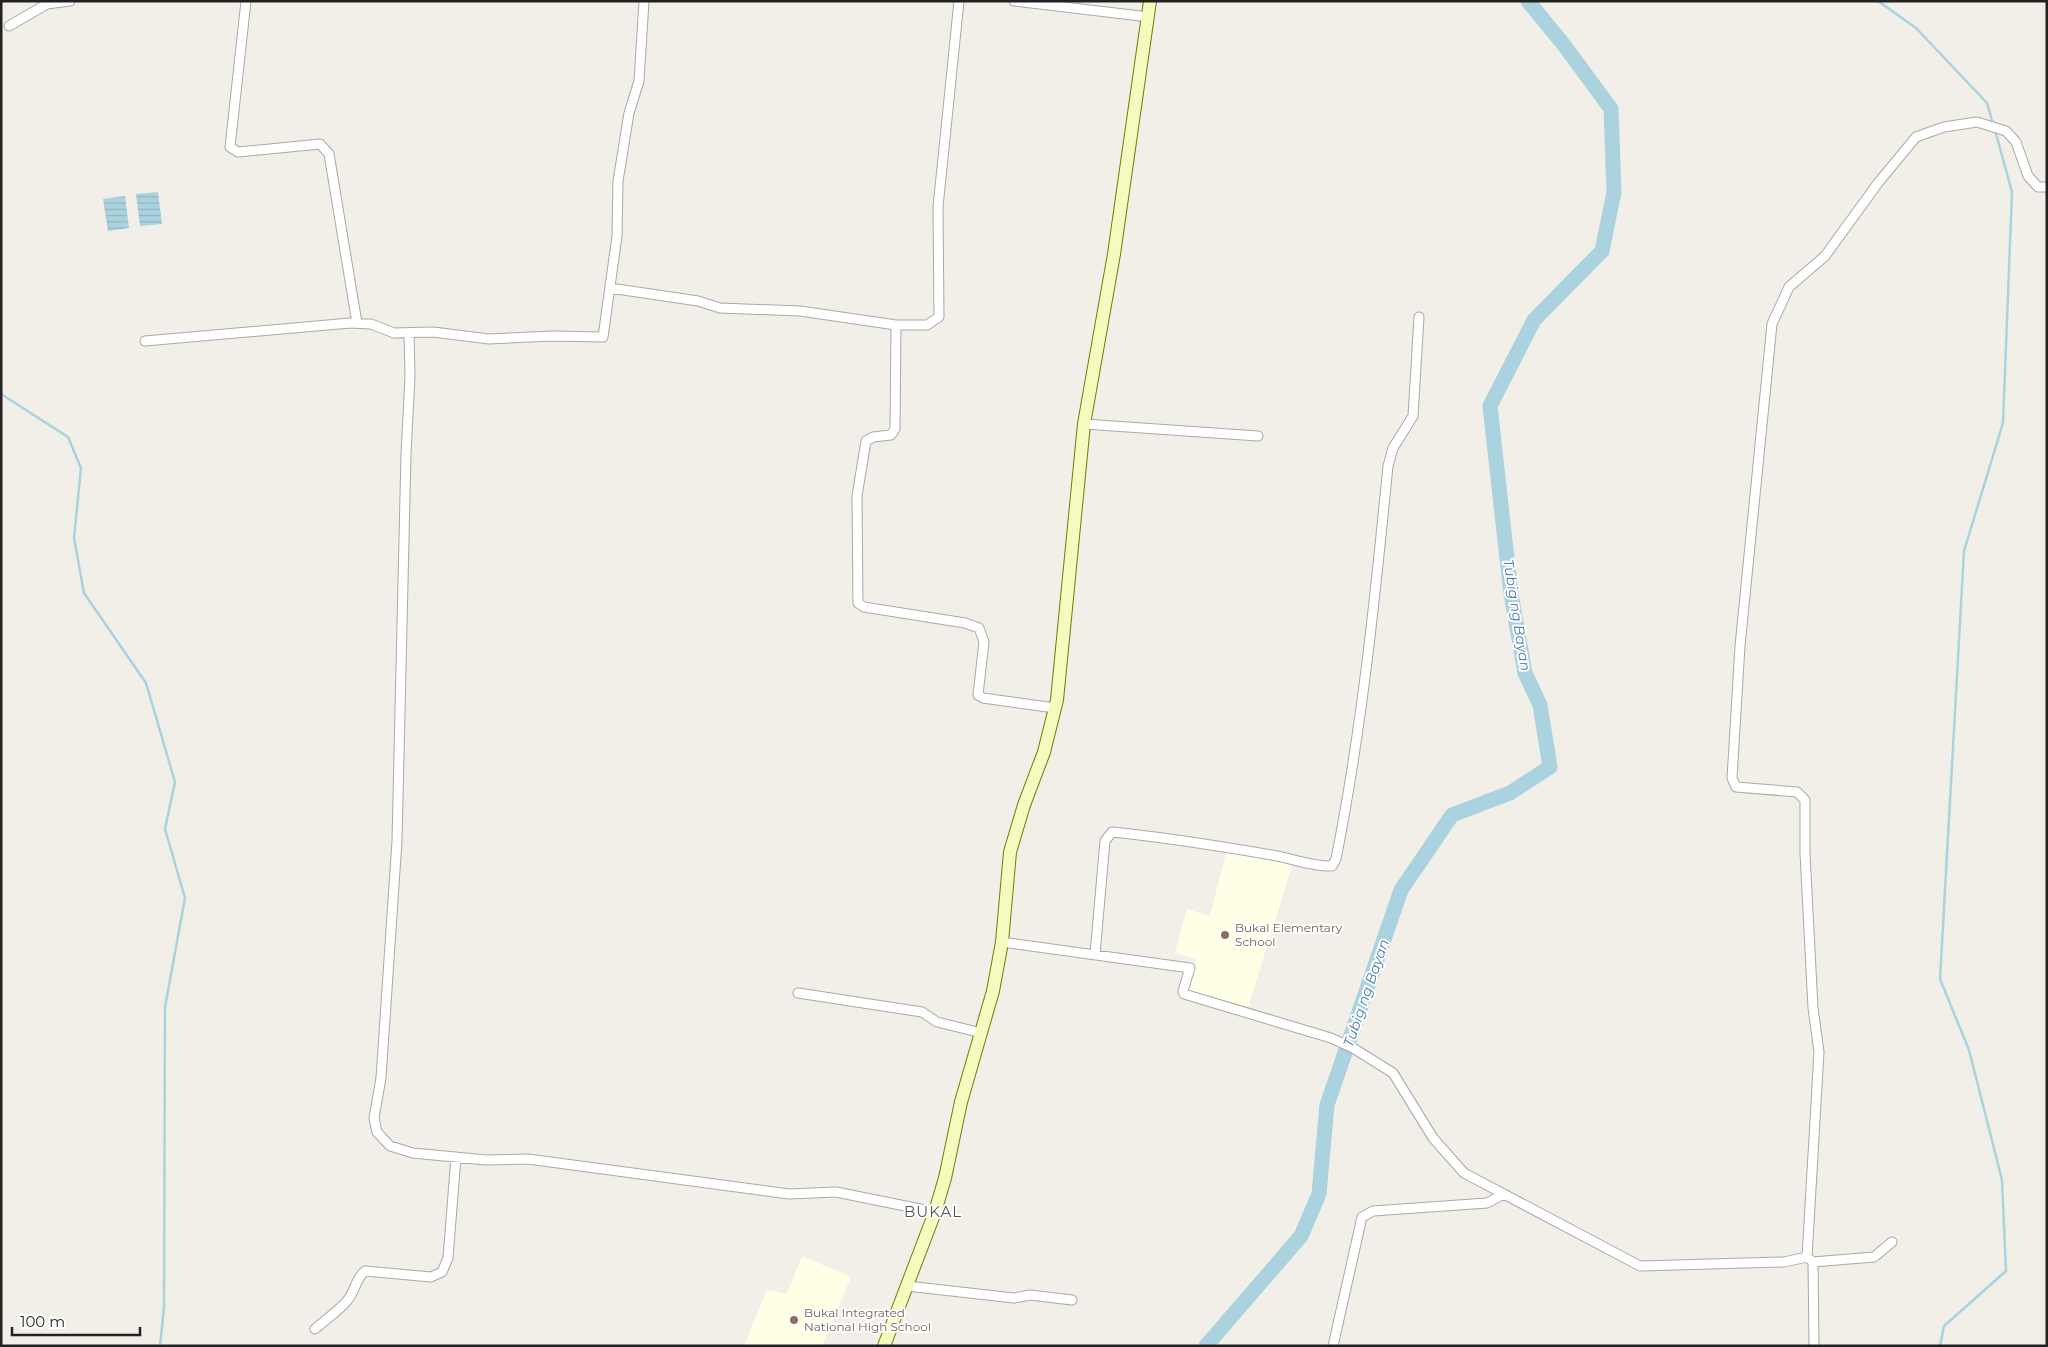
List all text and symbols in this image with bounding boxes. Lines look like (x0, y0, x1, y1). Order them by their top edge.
water label: Tubig ng Bayan (1499, 558, 1535, 672)
place label: Bukal Elementary School (1235, 920, 1343, 949)
marker: Bukal Elementary School (1219, 929, 1231, 941)
water label: Tubig ng Bayan (1339, 937, 1393, 1049)
district label: BUKAL (904, 1202, 962, 1221)
scale bar (12, 1304, 140, 1336)
place label: Bukal Integrated National High School (804, 1305, 931, 1334)
text: 100 m (20, 1312, 65, 1331)
marker: Bukal Integrated National High School (788, 1314, 800, 1326)

